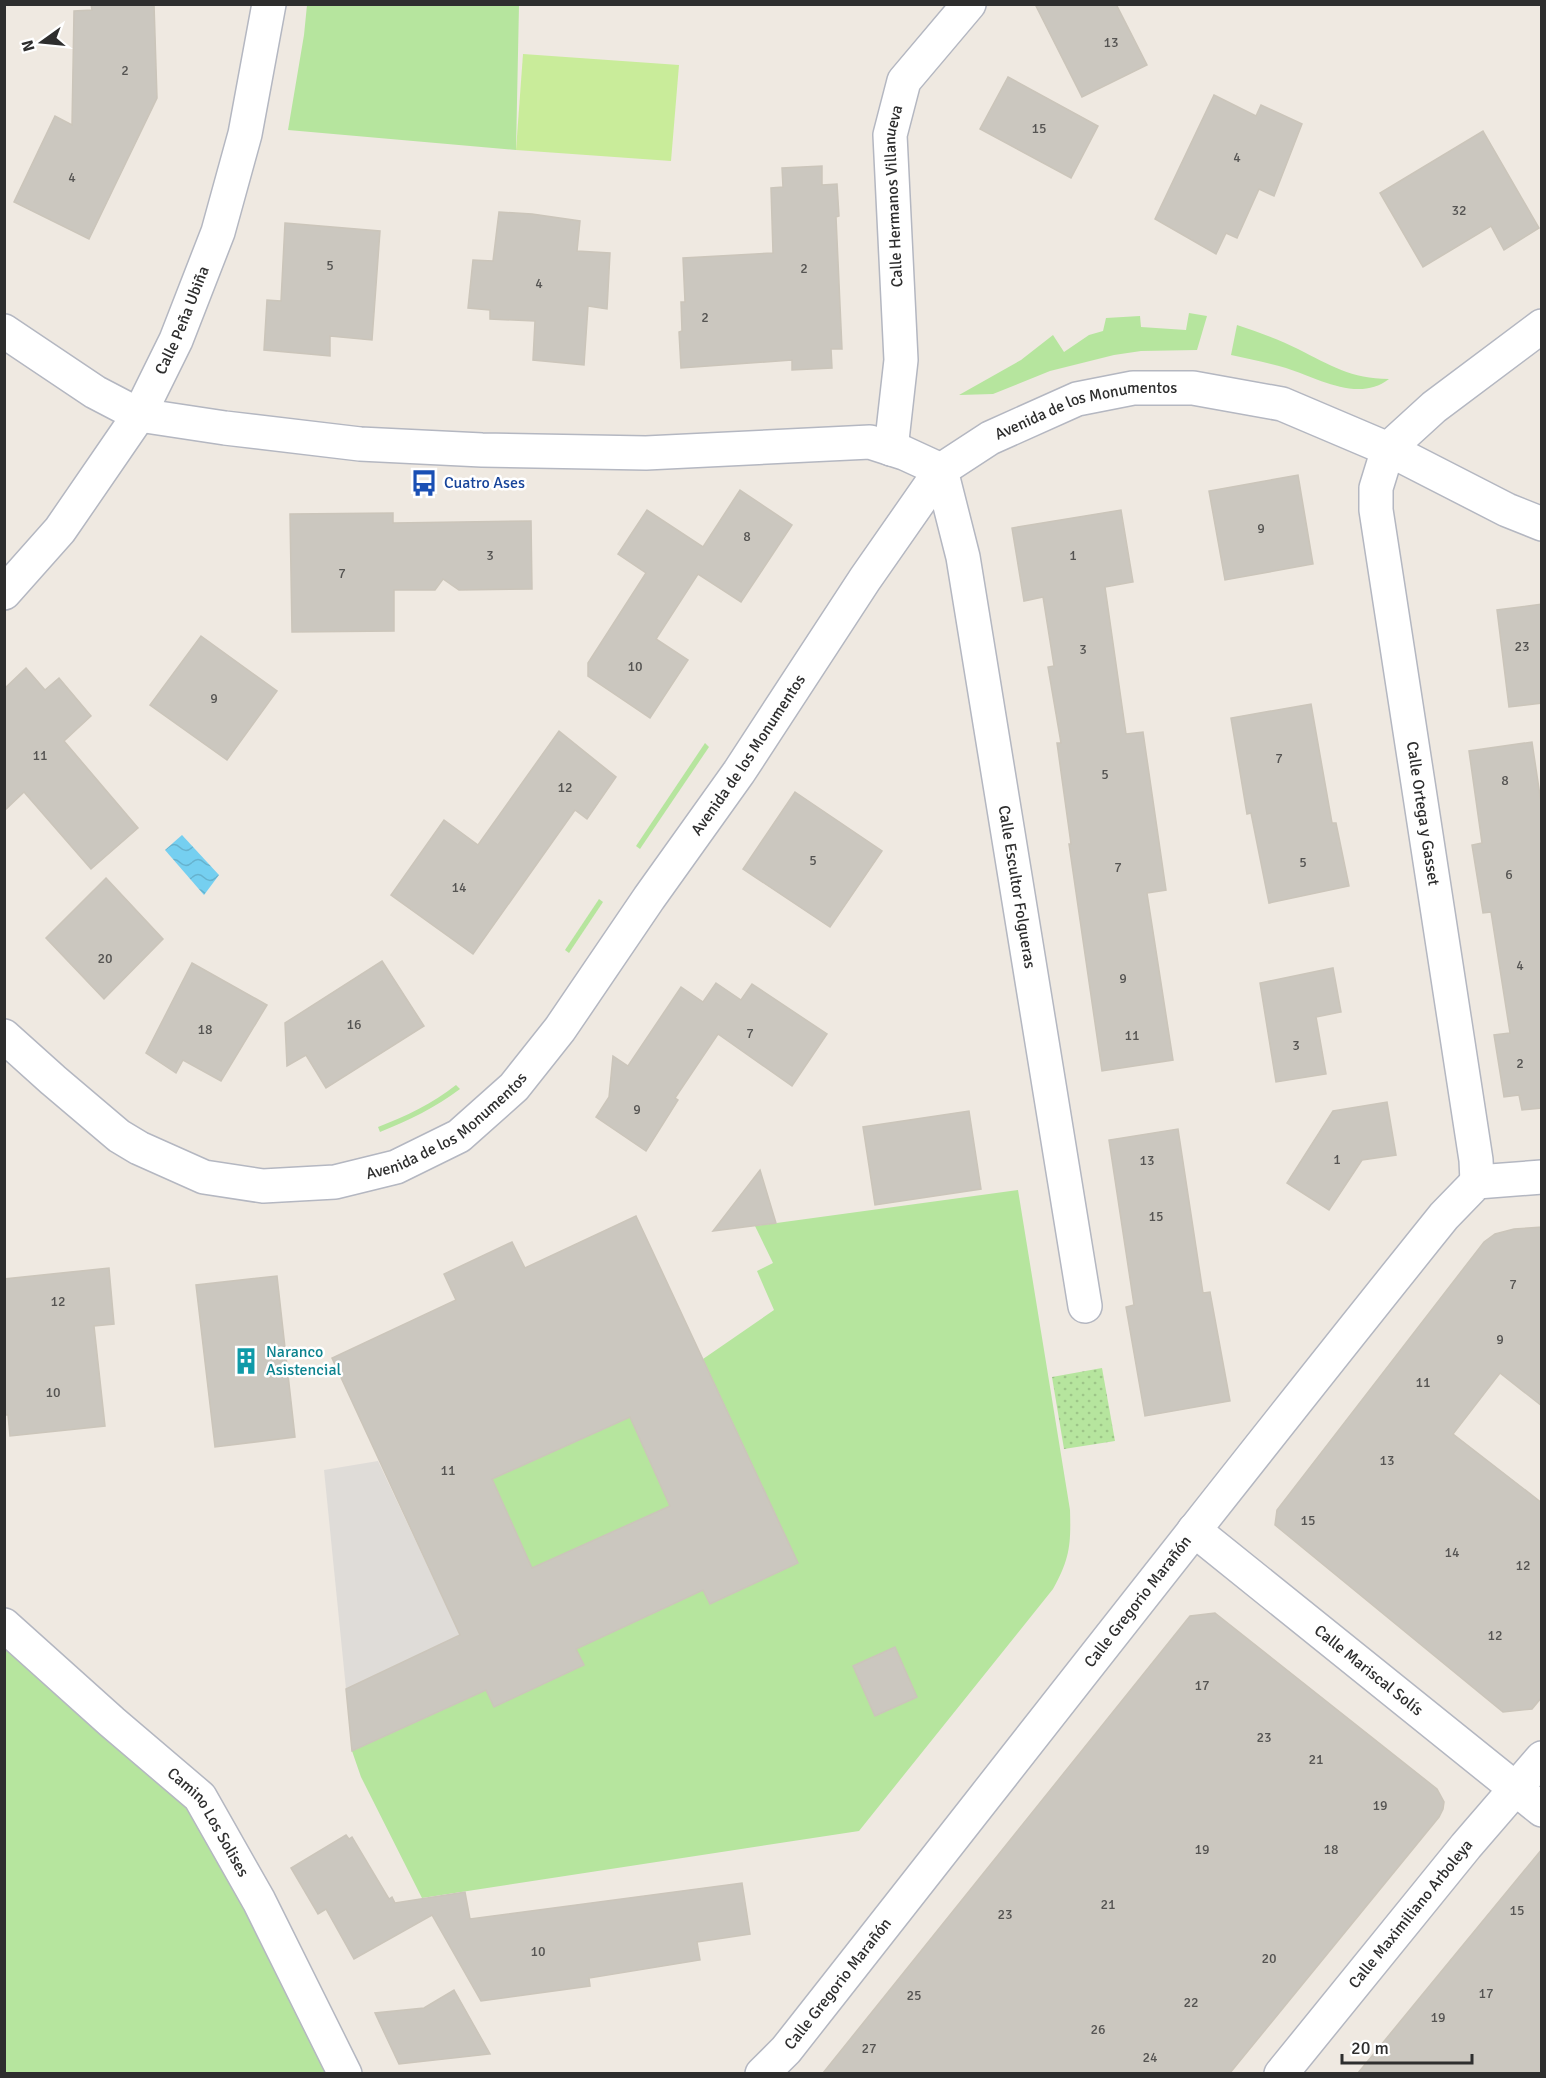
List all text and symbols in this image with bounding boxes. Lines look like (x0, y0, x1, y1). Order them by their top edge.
north arrow (12, 12, 72, 72)
house number: 13 (1103, 34, 1119, 51)
text: N (17, 38, 40, 54)
house number: 2 (121, 62, 129, 79)
street label: Calle Hermanos Villanueva (880, 103, 907, 288)
house number: 15 (1031, 120, 1047, 137)
house number: 4 (1233, 149, 1241, 166)
house number: 4 (68, 169, 76, 186)
house number: 32 (1451, 202, 1467, 219)
house number: 5 (326, 257, 334, 274)
house number: 2 (800, 260, 808, 277)
street label: Calle Peña Ubiña (151, 263, 214, 378)
house number: 4 (535, 275, 543, 292)
house number: 2 (701, 309, 709, 326)
street label: Avenida de los Monumentos (992, 378, 1177, 445)
bus stop icon: Cuatro Ases (409, 468, 439, 498)
place label: Cuatro Ases (444, 473, 525, 493)
house number: 9 (1257, 520, 1265, 537)
house number: 8 (743, 528, 751, 545)
house number: 3 (486, 547, 494, 564)
house number: 1 (1069, 547, 1077, 564)
house number: 7 (338, 565, 346, 582)
house number: 23 (1514, 638, 1530, 655)
house number: 3 (1079, 641, 1087, 658)
house number: 10 (627, 658, 643, 675)
street label: Avenida de los Monumentos (687, 671, 810, 840)
house number: 9 (210, 690, 218, 707)
street label: Calle Ortega y Gasset (1402, 740, 1444, 888)
house number: 11 (32, 747, 48, 764)
house number: 7 (1275, 750, 1283, 767)
house number: 5 (1101, 766, 1109, 783)
house number: 8 (1501, 772, 1509, 789)
house number: 12 (557, 779, 573, 796)
street label: Calle Escultor Folgueras (994, 804, 1040, 970)
house number: 5 (809, 852, 817, 869)
house number: 5 (1299, 854, 1307, 871)
house number: 7 (1114, 859, 1122, 876)
house number: 6 (1505, 866, 1513, 883)
house number: 14 (451, 879, 467, 896)
house number: 20 (97, 950, 113, 967)
house number: 4 (1516, 957, 1524, 974)
house number: 9 (1119, 970, 1127, 987)
house number: 16 (346, 1016, 362, 1033)
house number: 18 (197, 1021, 213, 1038)
house number: 7 (746, 1025, 754, 1042)
house number: 11 (1124, 1027, 1140, 1044)
house number: 3 (1292, 1037, 1300, 1054)
house number: 2 (1516, 1055, 1524, 1072)
street label: Avenida de los Monumentos (364, 1068, 532, 1184)
house number: 9 (633, 1101, 641, 1118)
house number: 1 (1333, 1151, 1341, 1168)
house number: 13 (1139, 1152, 1155, 1169)
house number: 15 (1148, 1208, 1164, 1225)
house number: 7 (1509, 1276, 1517, 1293)
house number: 12 (50, 1293, 66, 1310)
house number: 9 (1496, 1331, 1504, 1348)
place label: Naranco Asistencial (266, 1342, 341, 1380)
building icon: Naranco Asistencial (231, 1346, 261, 1376)
house number: 11 (1415, 1374, 1431, 1391)
house number: 10 (45, 1384, 61, 1401)
house number: 13 (1379, 1452, 1395, 1469)
house number: 11 (440, 1462, 456, 1479)
house number: 15 (1300, 1512, 1316, 1529)
street label: Calle Gregorio Marañón (1080, 1532, 1196, 1672)
house number: 14 (1444, 1544, 1460, 1561)
house number: 12 (1515, 1557, 1531, 1574)
street label: Calle Mariscal Solís (1310, 1621, 1427, 1720)
house number: 12 (1487, 1627, 1503, 1644)
house number: 17 (1194, 1677, 1210, 1694)
house number: 23 (1256, 1729, 1272, 1746)
house number: 21 (1308, 1751, 1324, 1768)
street label: Camino Los Solises (163, 1763, 253, 1881)
house number: 19 (1372, 1797, 1388, 1814)
street label: Calle Maximiliano Arboleya (1344, 1835, 1477, 1993)
house number: 19 (1194, 1841, 1210, 1858)
house number: 18 (1323, 1841, 1339, 1858)
house number: 21 (1100, 1896, 1116, 1913)
house number: 15 (1509, 1902, 1525, 1919)
house number: 23 (997, 1906, 1013, 1923)
street label: Calle Gregorio Marañón (780, 1914, 896, 2054)
house number: 10 (530, 1943, 546, 1960)
house number: 20 (1261, 1950, 1277, 1967)
house number: 17 (1478, 1985, 1494, 2002)
house number: 25 (906, 1987, 922, 2004)
house number: 22 (1183, 1994, 1199, 2011)
house number: 19 (1430, 2009, 1446, 2026)
house number: 26 (1090, 2021, 1106, 2038)
scale bar (1342, 2027, 1472, 2065)
text: 20 m (1351, 2037, 1389, 2059)
house number: 27 (861, 2040, 877, 2057)
house number: 24 (1142, 2049, 1158, 2066)

